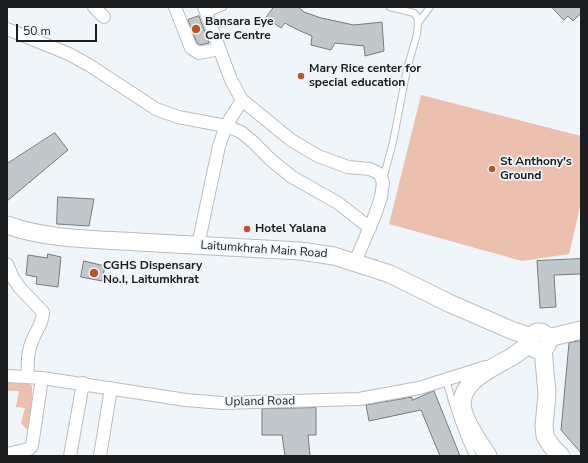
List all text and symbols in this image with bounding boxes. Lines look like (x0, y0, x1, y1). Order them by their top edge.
place label: Bansara Eye Care Centre (205, 15, 273, 43)
scale bar (18, 16, 99, 42)
text: 50 m (23, 23, 51, 39)
marker: Bansara Eye Care Centre (190, 23, 202, 35)
place label: Mary Rice center for special education (309, 62, 421, 90)
marker: Mary Rice center for special education (296, 71, 306, 81)
place label: St Anthony's Ground (500, 155, 572, 183)
marker: St Anthony's Ground (487, 164, 497, 174)
place label: Hotel Yalana (255, 222, 326, 236)
marker: Hotel Yalana (242, 224, 252, 234)
street label: Laitumkhrah Main Road (200, 238, 328, 262)
place label: CGHS Dispensary No.I, Laitumkhrat (103, 259, 202, 287)
marker: CGHS Dispensary No.I, Laitumkhrat (88, 267, 100, 279)
street label: Upland Road (225, 394, 295, 410)

